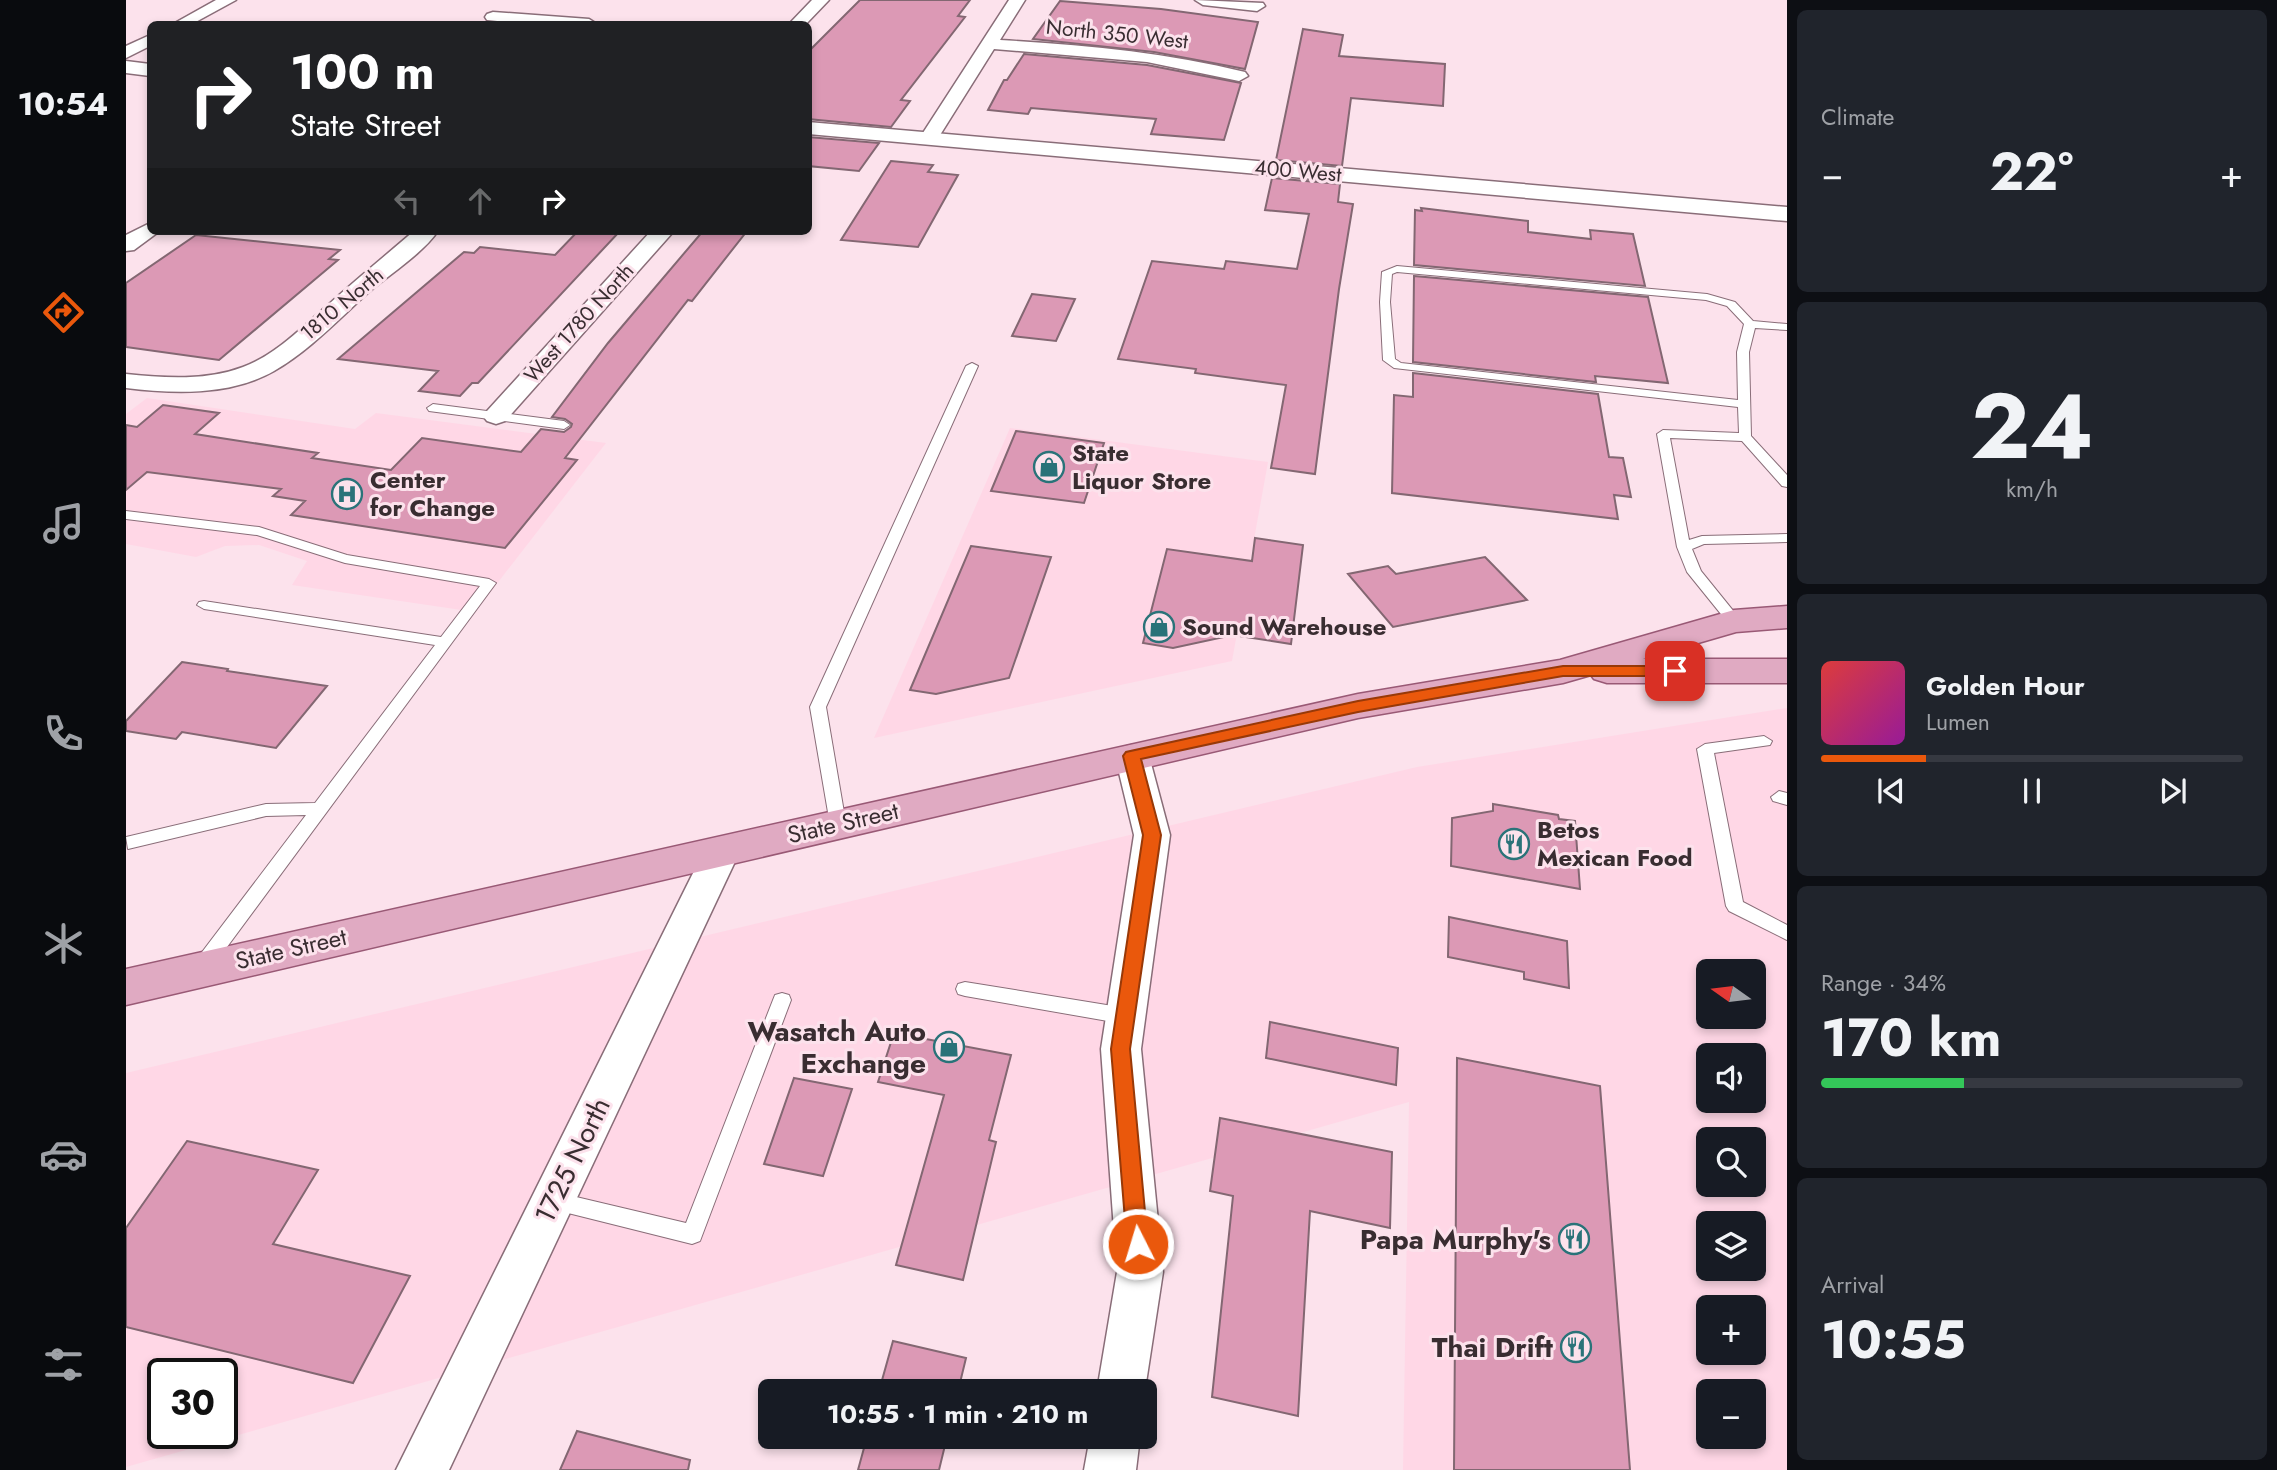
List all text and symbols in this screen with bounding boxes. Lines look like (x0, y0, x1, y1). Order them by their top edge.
street label: North 350 West (1044, 12, 1190, 56)
text: 100 m (290, 37, 435, 107)
icon: right (175, 49, 266, 140)
text: 10:54 (18, 81, 108, 127)
text: Climate (1821, 100, 1894, 134)
text: State Street (290, 102, 441, 148)
text: 22° (1990, 134, 2073, 210)
text: − (1821, 146, 1843, 201)
text: + (2220, 146, 2243, 201)
street label: 400 West (1253, 152, 1343, 190)
icon: left (388, 182, 426, 220)
icon: ahead (461, 182, 499, 220)
icon: right (534, 182, 572, 220)
street label: West 1780 North (517, 257, 641, 389)
street label: 1810 North (294, 260, 390, 348)
icon: directions (39, 288, 88, 337)
text: 24 (1970, 361, 2094, 492)
place label: State Liquor Store (1072, 435, 1211, 498)
shop icon: State Liquor Store (1032, 450, 1066, 484)
place label: Center for Change (370, 462, 495, 525)
text: km/h (2006, 472, 2058, 506)
hospital icon: Center for Change (330, 477, 364, 511)
icon: music (39, 499, 88, 548)
place label: Sound Warehouse (1182, 609, 1386, 644)
shop icon: Sound Warehouse (1142, 610, 1176, 644)
pin (1645, 641, 1705, 701)
icon: arrive (1656, 652, 1694, 690)
text: Golden Hour (1926, 667, 2085, 705)
text: Lumen (1926, 705, 1990, 739)
icon: phone (39, 709, 88, 758)
icon: previous (1872, 772, 1910, 810)
icon: pause (2013, 772, 2051, 810)
icon: next (2154, 772, 2192, 810)
street label: State Street (784, 793, 902, 852)
place label: Betos Mexican Food (1537, 812, 1693, 875)
restaurant icon: Betos Mexican Food (1497, 827, 1531, 861)
icon: climate (39, 919, 88, 968)
street label: State Street (232, 919, 350, 978)
north arrow (1696, 959, 1766, 1029)
map controls (1696, 959, 1766, 1449)
text: Range · 34% (1821, 966, 1946, 1000)
text: 170 km (1821, 1000, 2002, 1076)
place label: Wasatch Auto Exchange (747, 1011, 926, 1084)
shop icon: Wasatch Auto Exchange (932, 1030, 966, 1064)
button: sound (1696, 1043, 1766, 1113)
street label: 1725 North (524, 1090, 621, 1230)
button: search (1696, 1127, 1766, 1197)
icon: car (39, 1130, 88, 1179)
position arrow (1101, 1207, 1175, 1281)
button: layers (1696, 1211, 1766, 1281)
place label: Papa Murphy's (1360, 1219, 1551, 1260)
restaurant icon: Papa Murphy's (1557, 1222, 1591, 1256)
text: Arrival (1821, 1268, 1884, 1302)
button: + (1696, 1295, 1766, 1365)
text: 10:55 (1821, 1302, 1966, 1378)
place label: Thai Drift (1432, 1327, 1553, 1368)
restaurant icon: Thai Drift (1559, 1330, 1593, 1364)
icon: filters (39, 1340, 88, 1389)
speed limit sign: 30 (147, 1358, 238, 1449)
button: − (1696, 1379, 1766, 1449)
text: 10:55 · 1 min · 210 m (827, 1395, 1088, 1433)

